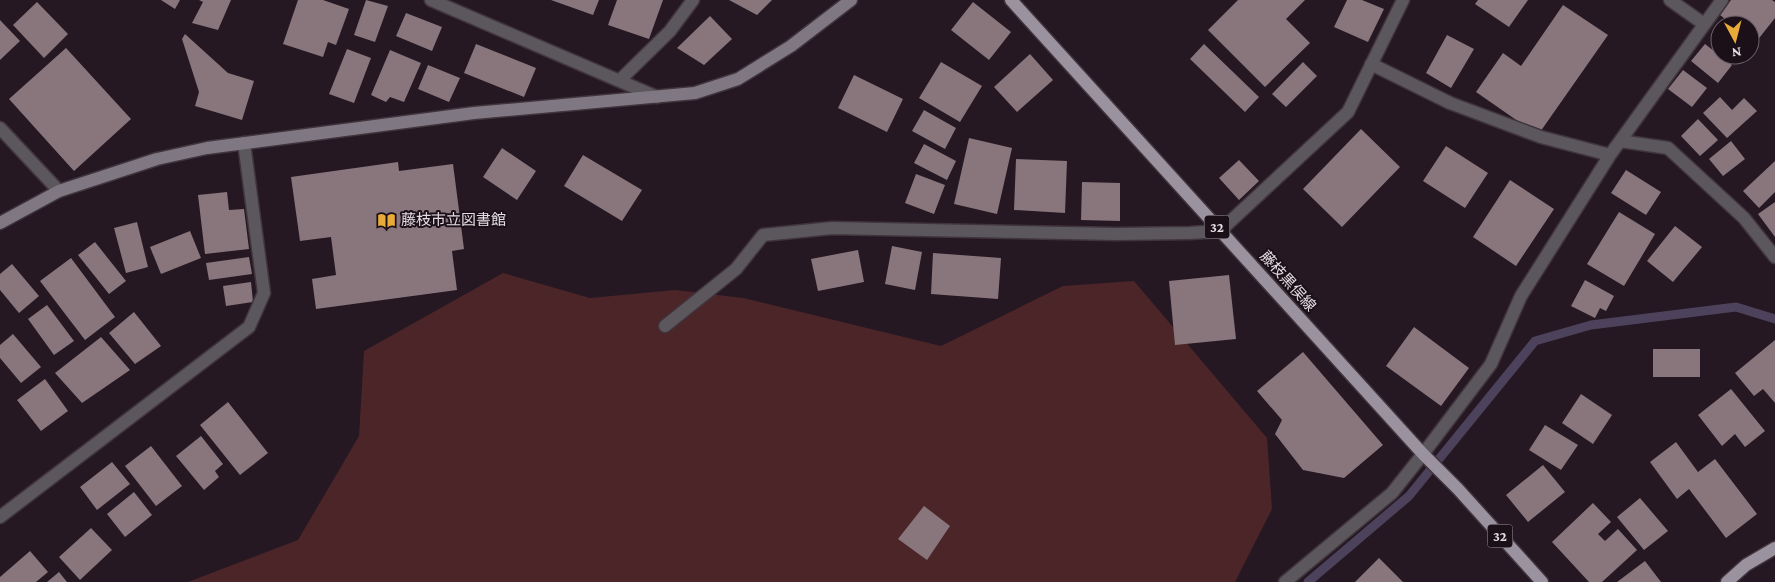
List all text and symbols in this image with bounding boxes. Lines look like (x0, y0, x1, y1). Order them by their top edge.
north arrow (1710, 15, 1760, 65)
text: N (1730, 44, 1742, 61)
library icon: 藤枝市立図書館 (377, 210, 397, 230)
place label: 藤枝市立図書館 (401, 212, 506, 228)
road number: 32 (1204, 216, 1230, 238)
street label: 藤枝黒俣線 (1257, 248, 1319, 314)
road number: 32 (1488, 524, 1512, 548)

